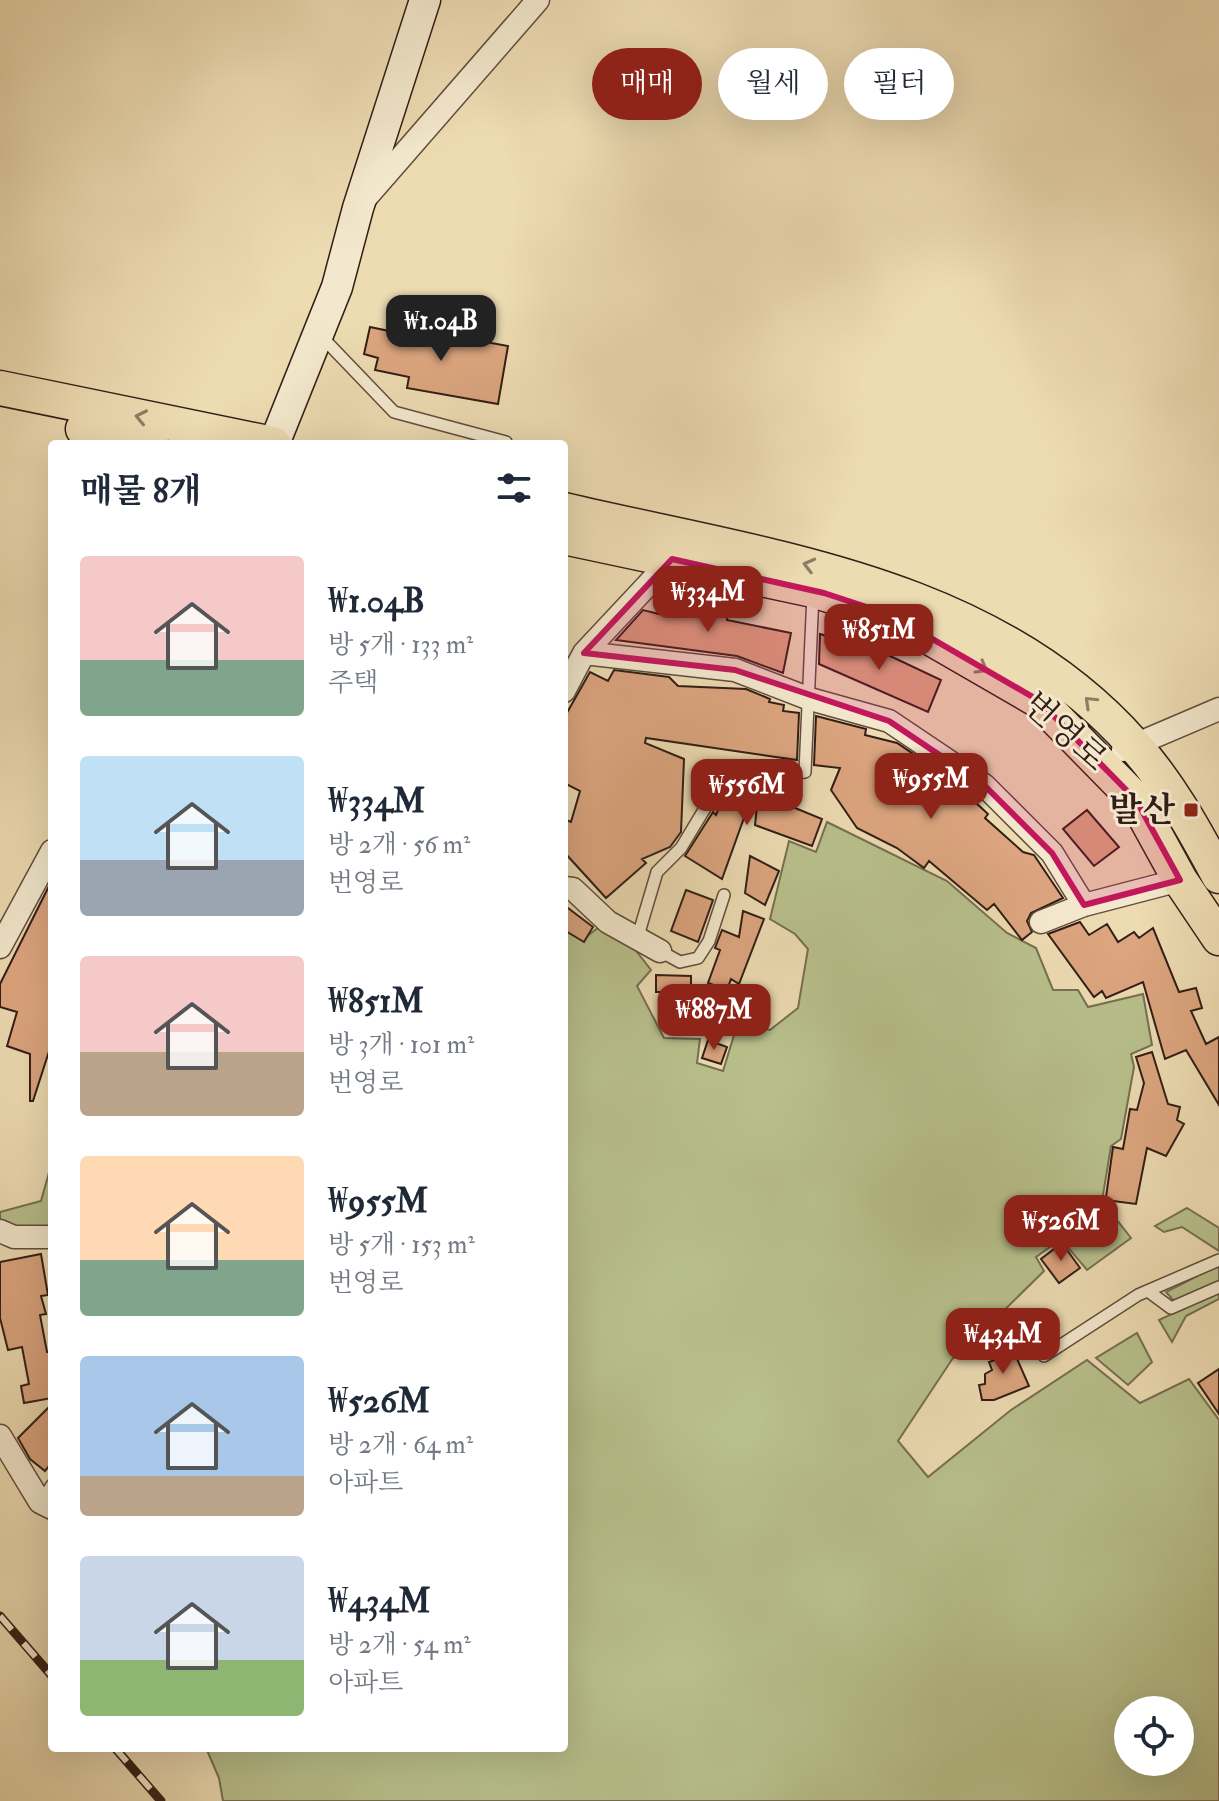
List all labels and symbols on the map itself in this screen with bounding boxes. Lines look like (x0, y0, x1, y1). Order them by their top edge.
pin: ₩1.04B (376, 295, 506, 363)
one-way arrow (135, 409, 149, 426)
one-way arrow (803, 557, 816, 574)
pin: ₩334M (652, 566, 764, 634)
pin: ₩851M (823, 604, 935, 672)
one-way arrow (973, 658, 988, 674)
street label: 번영로 (1014, 683, 1116, 781)
one-way arrow (1085, 697, 1099, 711)
pin: ₩955M (875, 753, 987, 821)
pin: ₩556M (691, 759, 803, 827)
place label: 발산 (1109, 789, 1175, 832)
marker: 발산 (1182, 801, 1200, 819)
pin: ₩887M (658, 984, 770, 1052)
pin: ₩526M (1005, 1195, 1117, 1263)
pin: ₩434M (947, 1308, 1059, 1376)

